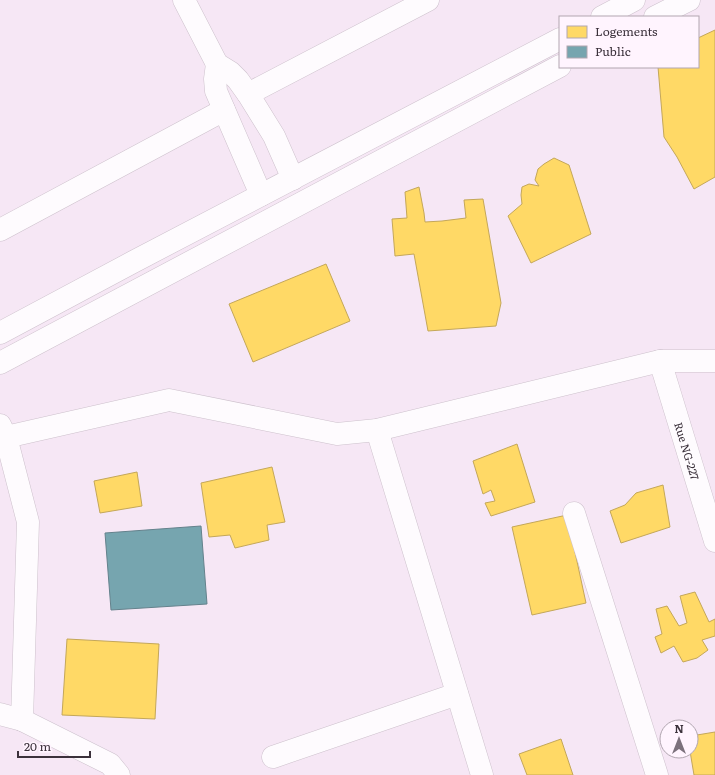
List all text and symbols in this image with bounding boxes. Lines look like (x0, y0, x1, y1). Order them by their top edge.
legend (559, 16, 699, 68)
text: Logements (595, 22, 658, 40)
text: Public (595, 42, 631, 60)
street label: Rue NG-227 (671, 420, 704, 482)
north arrow (659, 719, 699, 759)
text: N (674, 720, 684, 736)
scale bar (18, 733, 90, 759)
text: 20 m (24, 737, 51, 755)

